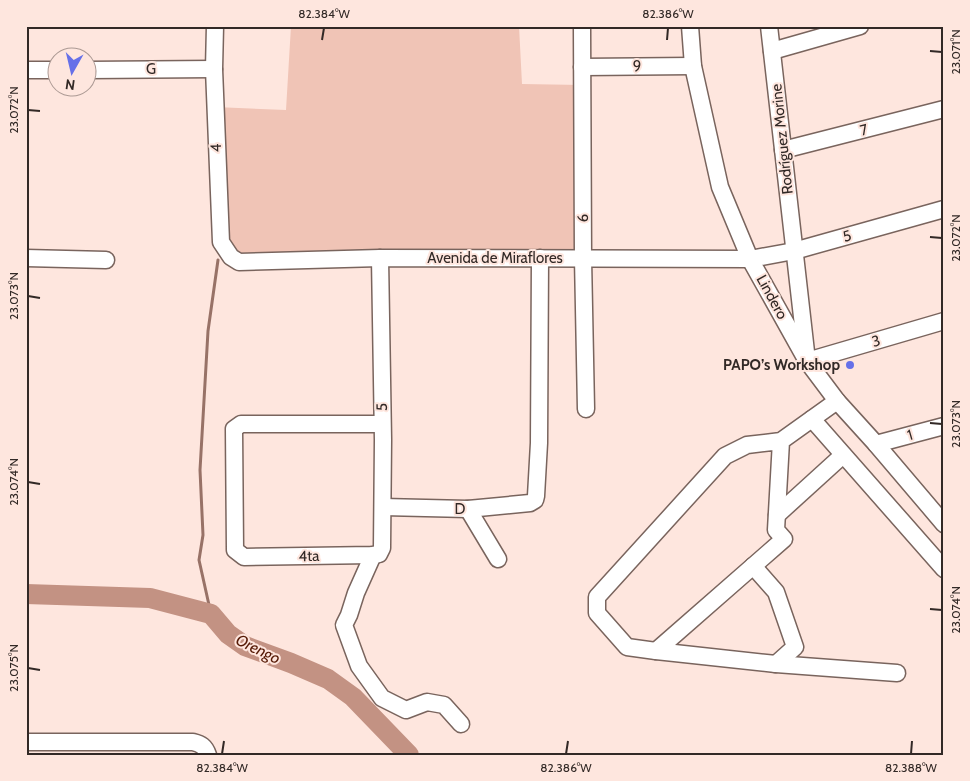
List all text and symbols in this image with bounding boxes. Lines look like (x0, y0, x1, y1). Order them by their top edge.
text: 82.384°W (298, 6, 350, 21)
text: 82.386°W (642, 6, 694, 21)
text: 23.071°N (948, 29, 963, 75)
north arrow (48, 48, 98, 98)
street label: 9 (633, 57, 641, 75)
street label: G (146, 60, 156, 78)
text: N (64, 75, 76, 94)
street label: Rodríguez Morine (767, 83, 797, 195)
text: 23.072°N (6, 86, 21, 134)
street label: 7 (858, 120, 870, 140)
street label: 4 (207, 143, 225, 152)
street label: 6 (574, 214, 592, 222)
text: 23.072°N (948, 214, 963, 262)
street label: 5 (841, 226, 853, 246)
street label: Avenida de Miraflores (427, 249, 563, 267)
text: 23.073°N (6, 272, 21, 320)
street label: Lindero (753, 272, 791, 322)
street label: 3 (870, 331, 882, 351)
place label: PAPO’s Workshop (723, 356, 840, 374)
marker: PAPO’s Workshop (844, 359, 856, 371)
text: 23.073°N (948, 400, 963, 448)
street label: 5 (373, 403, 391, 411)
street label: 1 (905, 426, 915, 444)
text: 23.074°N (6, 458, 21, 506)
street label: D (455, 500, 466, 518)
street label: 4ta (298, 547, 320, 565)
text: 23.074°N (948, 586, 963, 634)
water label: Orengo (233, 630, 283, 668)
text: 23.075°N (6, 644, 21, 692)
text: 82.384°W (196, 760, 248, 775)
text: 82.386°W (540, 760, 592, 775)
text: 82.388°W (885, 760, 938, 775)

